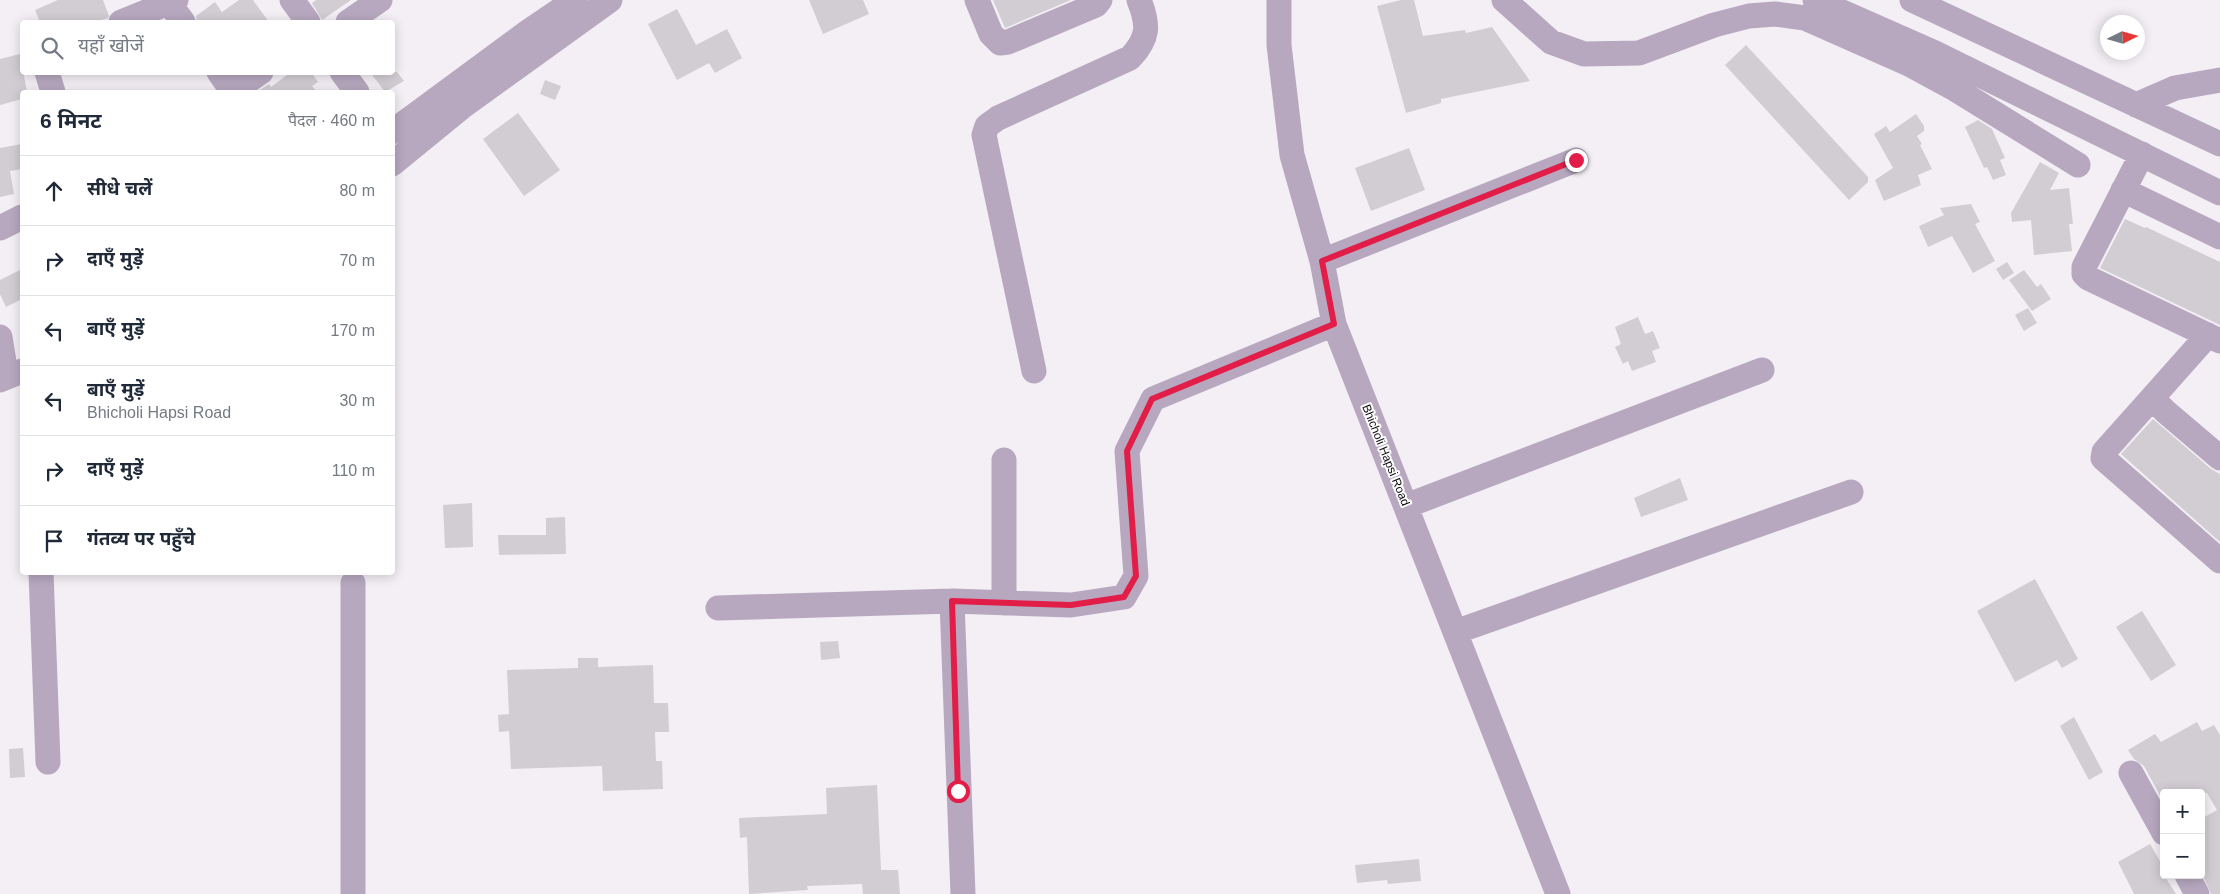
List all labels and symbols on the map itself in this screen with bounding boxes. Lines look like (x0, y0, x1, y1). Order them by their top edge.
north arrow (2100, 15, 2145, 60)
route end (1565, 149, 1588, 172)
street label: Bhicholi Hapsi Road (1359, 402, 1413, 508)
route start (947, 780, 970, 803)

